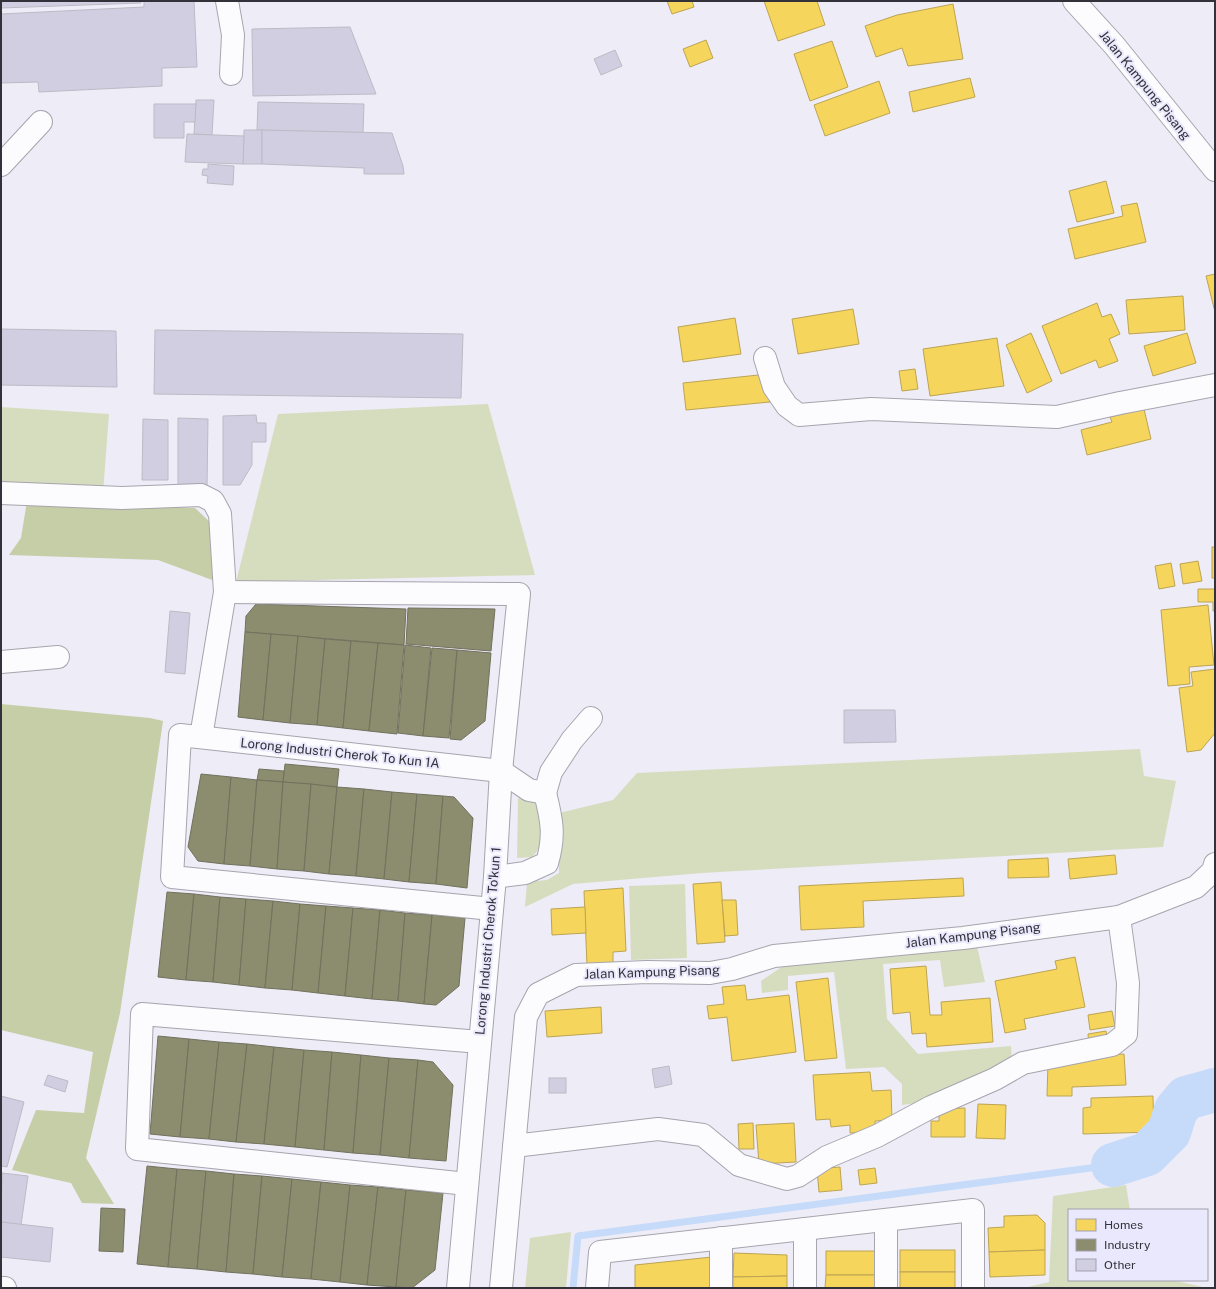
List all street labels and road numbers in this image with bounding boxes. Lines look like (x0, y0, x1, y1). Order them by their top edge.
street label: Jalan Kampung Pisang (1096, 27, 1194, 143)
street label: Lorong Industri Cherok To Kun 1A (240, 735, 440, 771)
street label: Lorong Industri Cherok To'kun 1 (472, 847, 504, 1035)
street label: Jalan Kampung Pisang (905, 919, 1041, 951)
street label: Jalan Kampung Pisang (584, 962, 720, 982)

